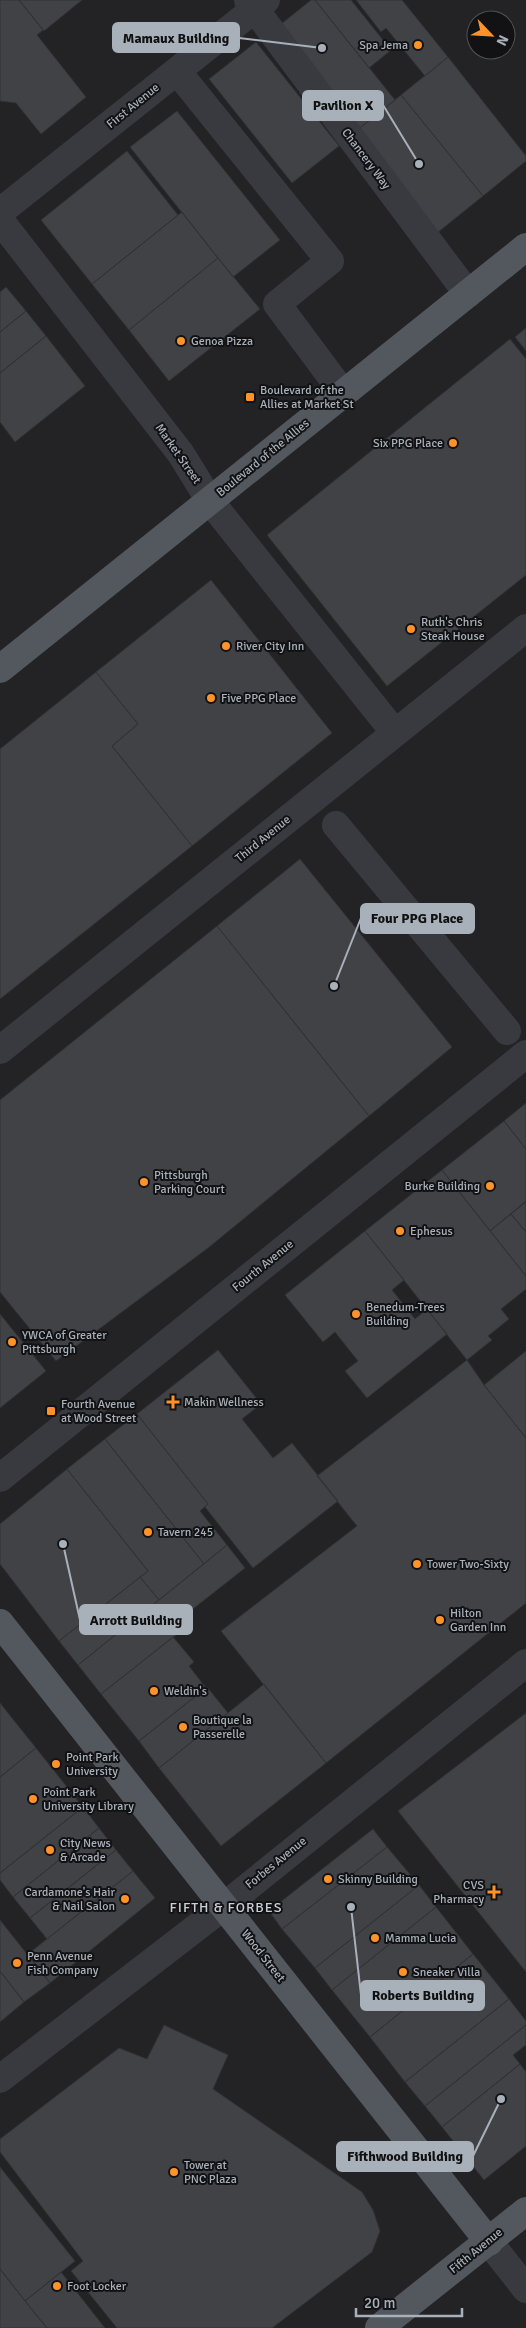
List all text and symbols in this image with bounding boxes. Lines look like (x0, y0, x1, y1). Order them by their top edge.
north arrow (466, 10, 516, 60)
callout: Mamaux Building (113, 23, 239, 52)
text: Mamaux Building (123, 30, 230, 47)
text: N (493, 32, 512, 48)
place label: Spa Jema (359, 38, 408, 53)
marker: Spa Jema (412, 39, 424, 51)
street label: First Avenue (104, 80, 162, 132)
callout: Pavilion X (303, 91, 383, 120)
text: Pavilion X (313, 97, 374, 114)
street label: Chancery Way (338, 126, 394, 193)
place label: Genoa Pizza (191, 334, 253, 349)
marker: Genoa Pizza (175, 335, 187, 347)
place label: Boulevard of the Allies at Market St (260, 383, 354, 412)
marker: Boulevard of the Allies at Market St (244, 391, 256, 403)
street label: Boulevard of the Allies (214, 416, 312, 500)
street label: Market Street (152, 421, 204, 487)
place label: Six PPG Place (373, 436, 443, 451)
marker: Six PPG Place (447, 437, 459, 449)
place label: Ruth's Chris Steak House (421, 615, 485, 644)
marker: Ruth's Chris Steak House (405, 623, 417, 635)
place label: River City Inn (236, 639, 304, 654)
marker: River City Inn (220, 640, 232, 652)
place label: Five PPG Place (221, 691, 296, 706)
marker: Five PPG Place (205, 692, 217, 704)
street label: Third Avenue (232, 812, 294, 866)
callout: Four PPG Place (361, 904, 474, 933)
text: Four PPG Place (371, 910, 463, 927)
place label: Pittsburgh Parking Court (154, 1168, 225, 1197)
marker: Pittsburgh Parking Court (138, 1176, 150, 1188)
place label: Burke Building (404, 1179, 480, 1194)
marker: Burke Building (484, 1180, 496, 1192)
place label: Ephesus (410, 1224, 453, 1239)
marker: Ephesus (394, 1225, 406, 1237)
street label: Fourth Avenue (229, 1237, 297, 1295)
place label: Benedum-Trees Building (366, 1300, 445, 1329)
marker: Benedum-Trees Building (350, 1308, 362, 1320)
place label: YWCA of Greater Pittsburgh (22, 1328, 107, 1357)
marker: YWCA of Greater Pittsburgh (6, 1336, 18, 1348)
marker: Makin Wellness (166, 1395, 180, 1409)
place label: Makin Wellness (184, 1395, 264, 1410)
place label: Fourth Avenue at Wood Street (61, 1397, 136, 1426)
marker: Fourth Avenue at Wood Street (45, 1405, 57, 1417)
place label: Tavern 245 (158, 1525, 213, 1540)
marker: Tavern 245 (142, 1526, 154, 1538)
place label: Tower Two-Sixty (427, 1557, 509, 1572)
marker: Tower Two-Sixty (411, 1558, 423, 1570)
callout: Arrott Building (80, 1605, 192, 1634)
place label: Hilton Garden Inn (450, 1606, 506, 1635)
text: Arrott Building (90, 1612, 183, 1629)
marker: Hilton Garden Inn (434, 1614, 446, 1626)
place label: Weldin's (164, 1684, 207, 1699)
marker: Weldin's (148, 1685, 160, 1697)
place label: Boutique la Passerelle (193, 1713, 252, 1742)
marker: Boutique la Passerelle (177, 1721, 189, 1733)
place label: Point Park University (66, 1750, 118, 1779)
marker: Point Park University (50, 1758, 62, 1770)
place label: Point Park University Library (43, 1785, 134, 1814)
marker: Point Park University Library (27, 1793, 39, 1805)
street label: Forbes Avenue (242, 1834, 310, 1892)
place label: City News & Arcade (60, 1836, 111, 1865)
marker: City News & Arcade (44, 1844, 56, 1856)
place label: Skinny Building (338, 1872, 418, 1887)
marker: Skinny Building (322, 1873, 334, 1885)
place label: CVS Pharmacy (433, 1878, 484, 1907)
place label: Cardamone's Hair & Nail Salon (24, 1885, 116, 1914)
marker: CVS Pharmacy (488, 1886, 500, 1898)
marker: Cardamone's Hair & Nail Salon (119, 1893, 131, 1905)
district label: FIFTH & FORBES (170, 1899, 282, 1916)
street label: Wood Street (238, 1927, 288, 1985)
place label: Mamma Lucia (385, 1931, 456, 1946)
marker: Mamma Lucia (369, 1932, 381, 1944)
place label: Penn Avenue Fish Company (27, 1949, 99, 1978)
marker: Penn Avenue Fish Company (11, 1957, 23, 1969)
place label: Sneaker Villa (413, 1965, 480, 1980)
marker: Sneaker Villa (397, 1966, 409, 1978)
callout: Roberts Building (361, 1981, 484, 2010)
text: Roberts Building (372, 1987, 475, 2004)
callout: Fifthwood Building (337, 2142, 473, 2171)
text: Fifthwood Building (347, 2148, 464, 2165)
place label: Tower at PNC Plaza (184, 2158, 237, 2187)
marker: Tower at PNC Plaza (168, 2166, 180, 2178)
street label: Fifth Avenue (446, 2225, 506, 2277)
place label: Foot Locker (67, 2279, 127, 2294)
marker: Foot Locker (51, 2280, 63, 2292)
scale bar (356, 2286, 462, 2318)
text: 20 m (364, 2294, 395, 2312)

